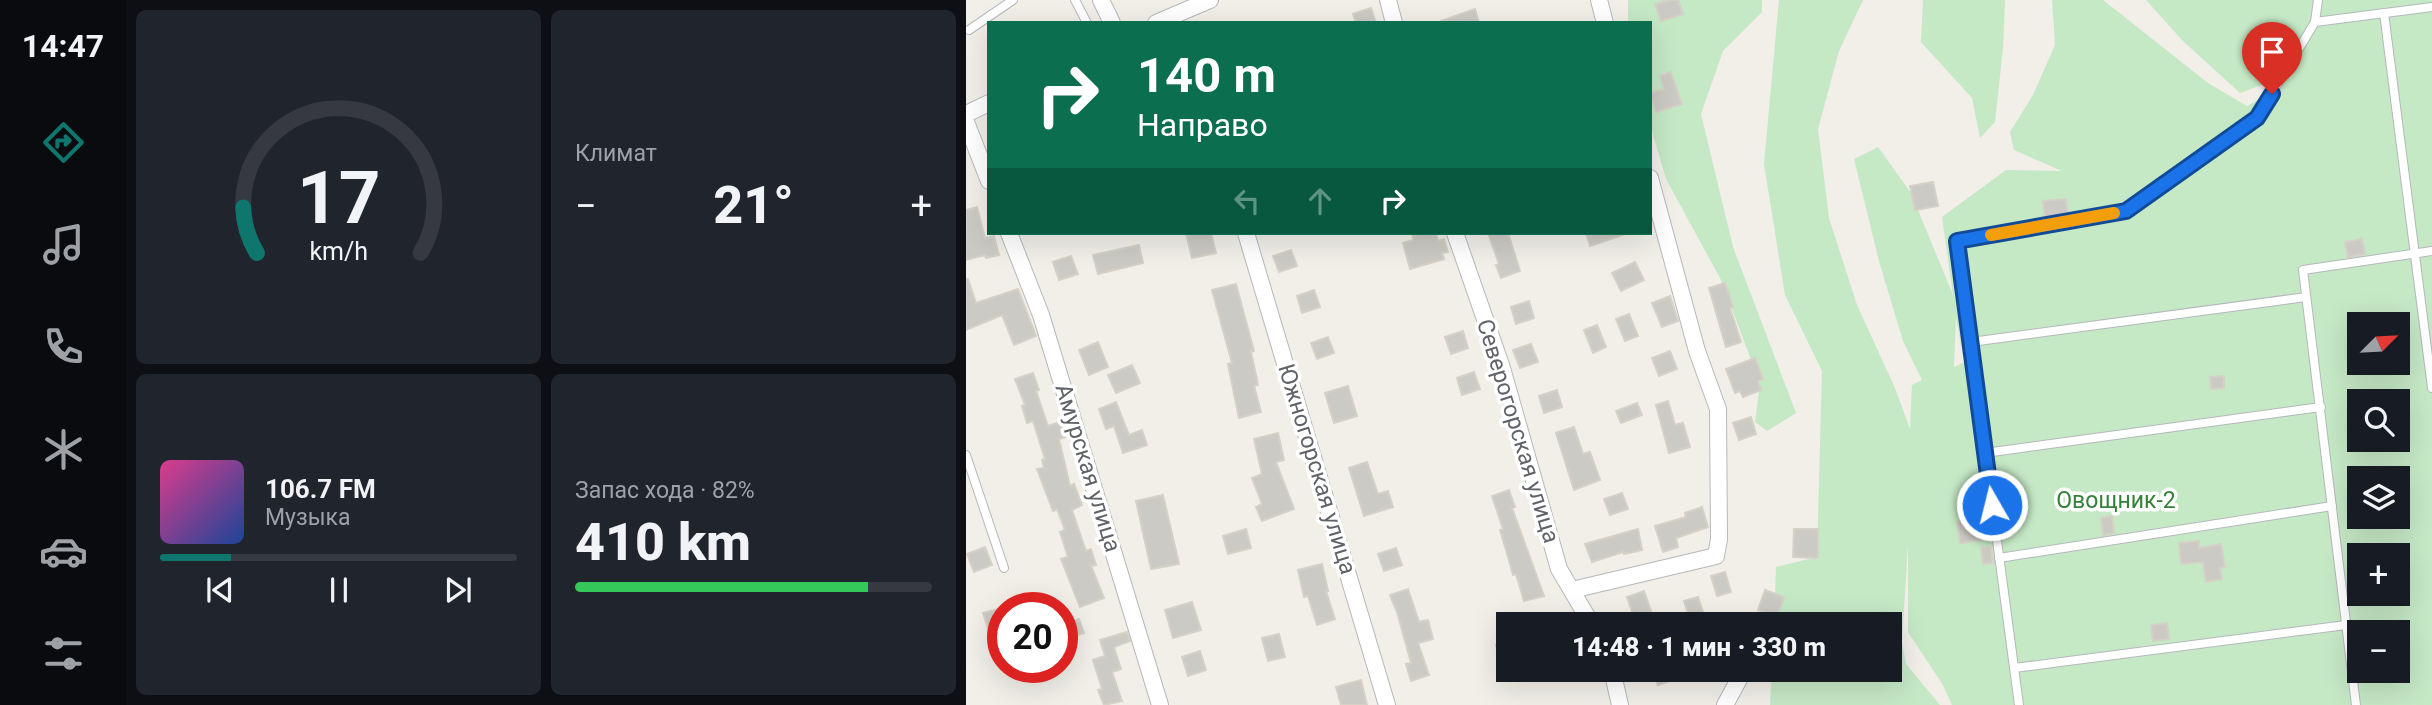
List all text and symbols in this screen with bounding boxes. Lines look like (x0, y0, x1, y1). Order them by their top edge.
pin (2242, 22, 2302, 94)
text: 14:47 (22, 27, 104, 65)
icon: arrive (2253, 33, 2291, 71)
text: 140 m (1137, 47, 1276, 104)
icon: right (1022, 49, 1113, 140)
text: Направо (1137, 106, 1268, 144)
icon: directions (39, 118, 88, 167)
text: Климат (575, 140, 657, 167)
text: 17 (297, 155, 380, 241)
text: 21° (713, 175, 794, 236)
icon: left (1228, 182, 1266, 220)
icon: ahead (1301, 182, 1339, 220)
icon: right (1374, 182, 1412, 220)
text: − (575, 184, 597, 228)
text: + (910, 184, 932, 228)
icon: music (39, 220, 88, 269)
text: km/h (309, 237, 368, 266)
north arrow (2347, 312, 2410, 374)
map controls (2347, 312, 2410, 683)
street label: Северогорская улица (1471, 316, 1565, 546)
icon: phone (39, 322, 88, 371)
street label: Южногорская улица (1272, 361, 1362, 577)
street label: Амурская улица (1050, 381, 1126, 555)
button: search (2347, 389, 2410, 452)
icon: climate (39, 425, 88, 474)
button: layers (2347, 466, 2410, 529)
position arrow (1955, 468, 2029, 542)
text: 106.7 FM (265, 474, 376, 504)
text: Запас хода · 82% (575, 477, 755, 504)
park label: Овощник-2 (2056, 487, 2176, 514)
text: Музыка (265, 504, 350, 531)
text: 410 km (575, 512, 751, 573)
icon: car (39, 527, 88, 576)
button: + (2347, 543, 2410, 606)
icon: previous (201, 571, 239, 609)
icon: pause (320, 571, 358, 609)
icon: next (439, 571, 477, 609)
speed limit sign: 20 (987, 592, 1078, 683)
button: − (2347, 620, 2410, 683)
icon: filters (39, 629, 88, 678)
text: 14:48 · 1 мин · 330 m (1572, 632, 1826, 662)

